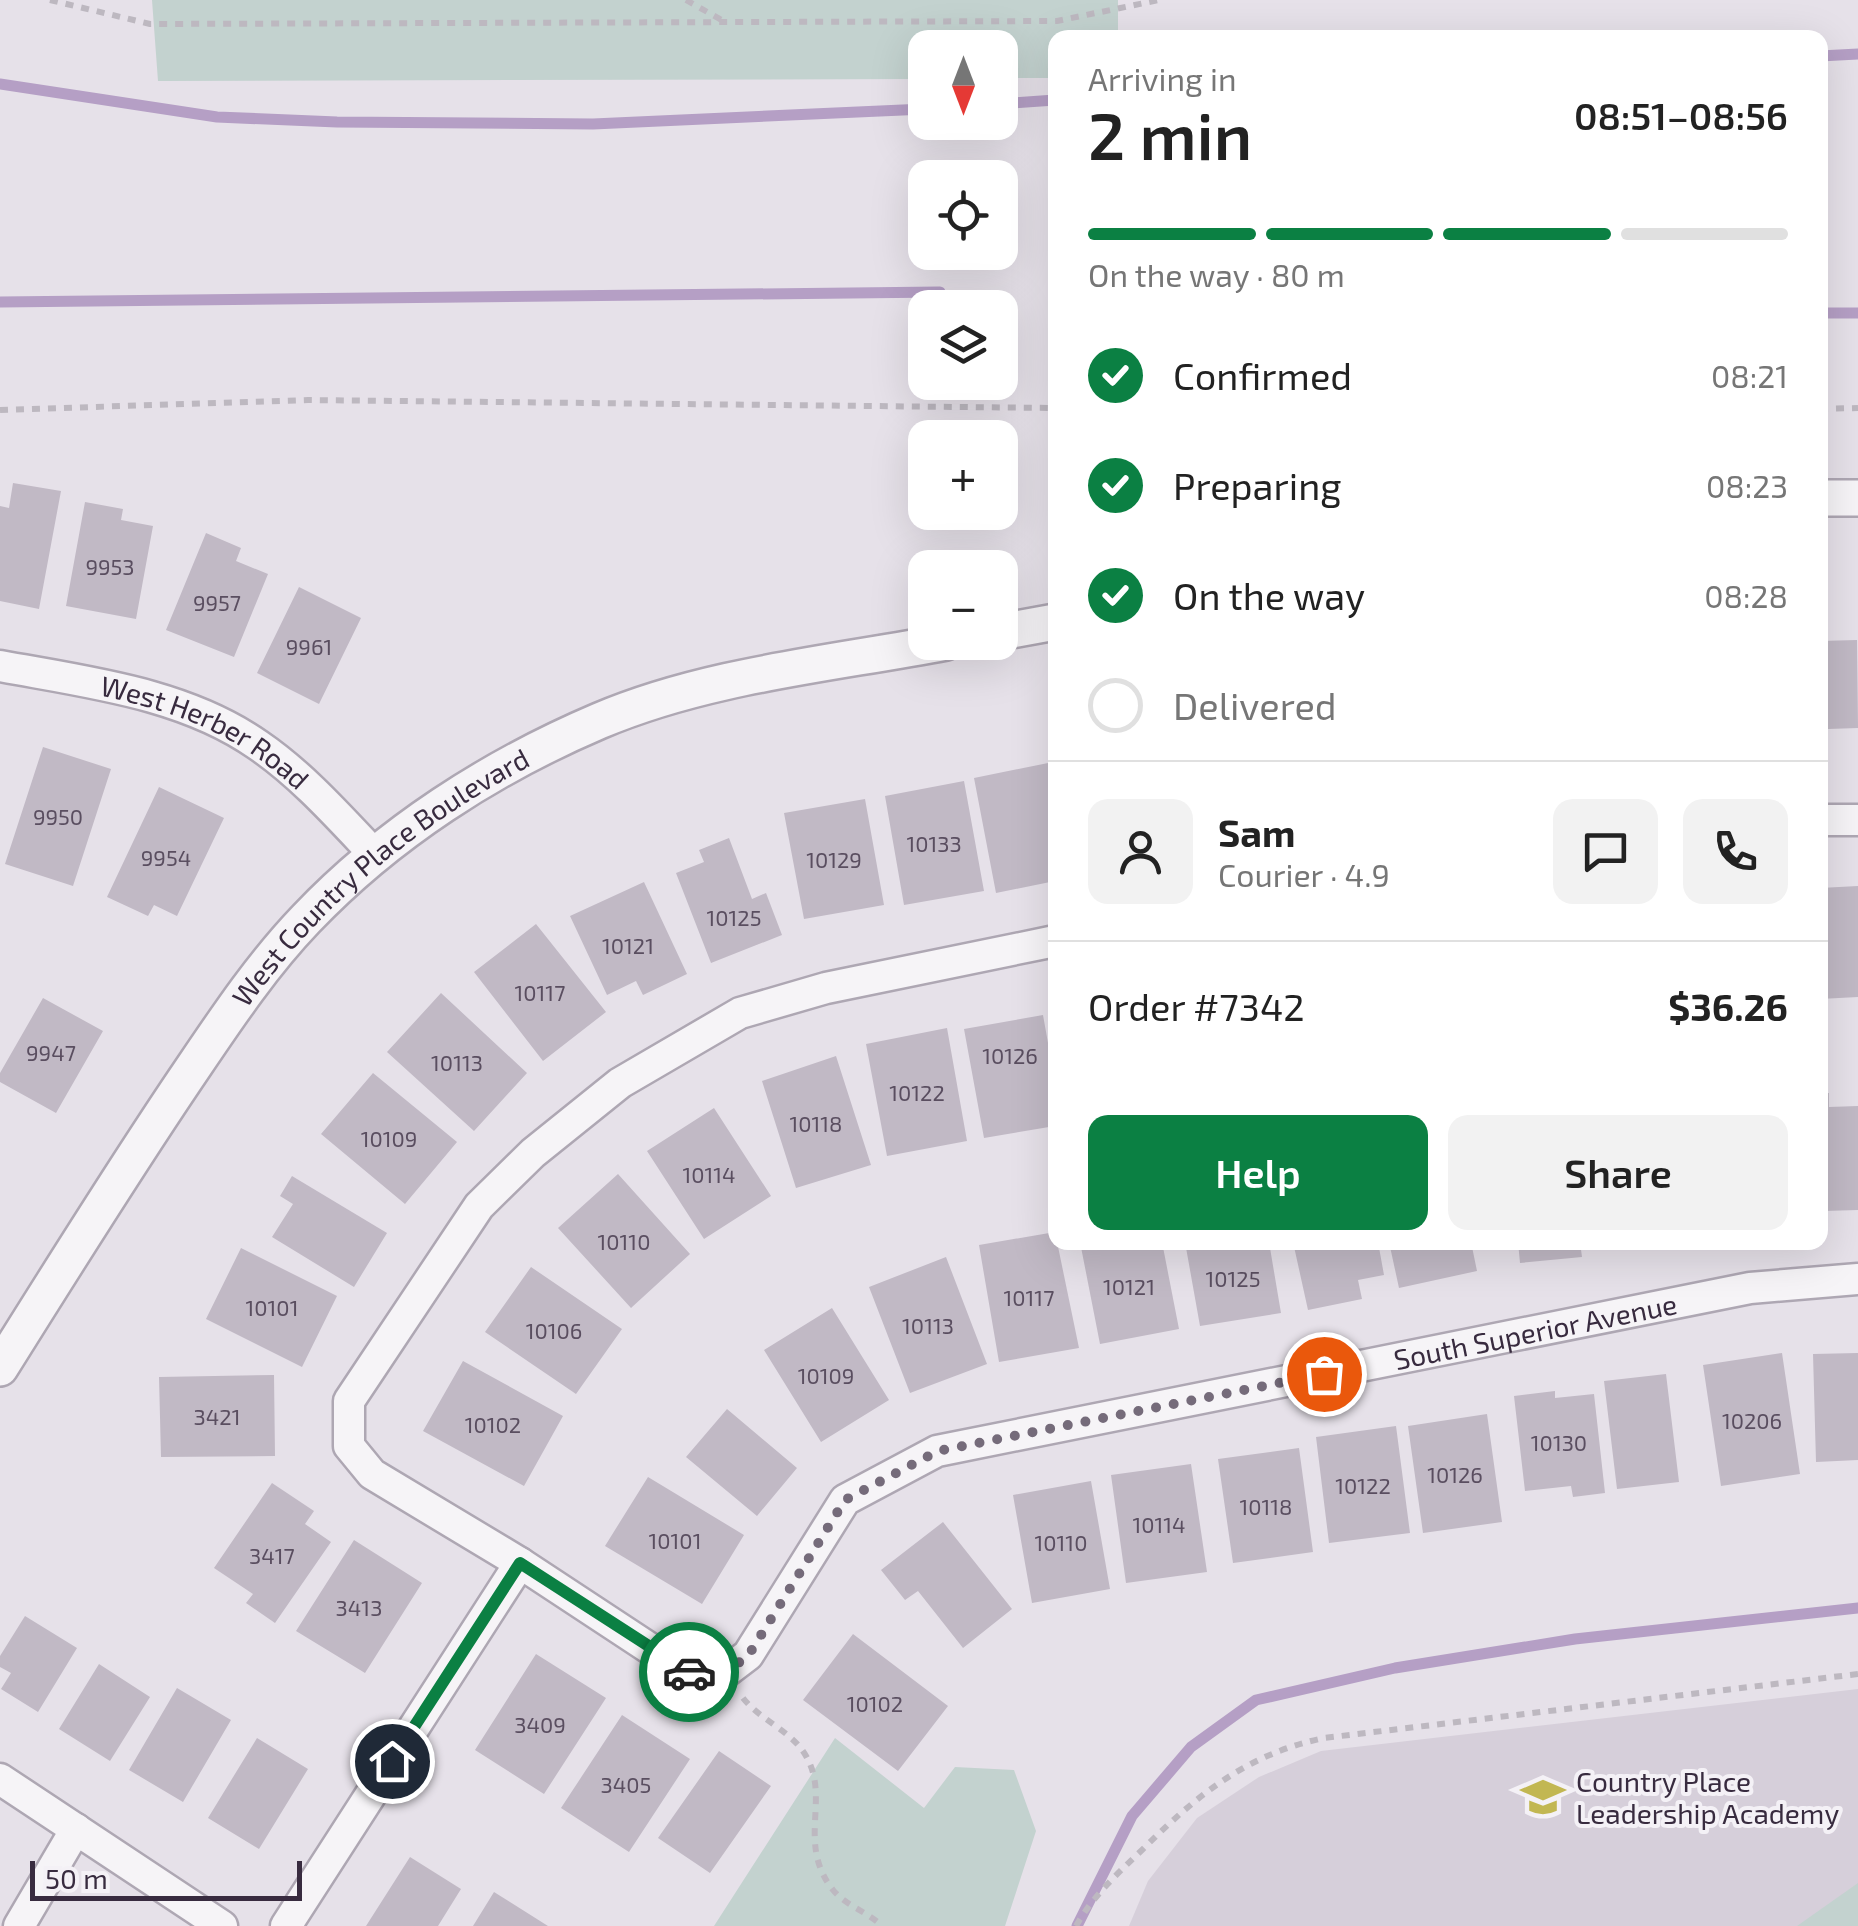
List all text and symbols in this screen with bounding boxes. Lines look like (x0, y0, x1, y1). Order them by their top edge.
north arrow (908, 30, 1018, 140)
map controls (908, 30, 1018, 660)
text: Arriving in (1088, 59, 1237, 97)
text: 08:51–08:56 (1574, 92, 1788, 138)
text: 2 min (1088, 95, 1252, 173)
button: locate (908, 160, 1018, 270)
text: On the way · 80 m (1088, 255, 1345, 293)
button: layers (908, 290, 1018, 400)
icon: check (1088, 348, 1143, 403)
text: Confirmed (1173, 352, 1352, 398)
text: 08:21 (1711, 356, 1788, 394)
button: + (908, 420, 1018, 530)
icon: check (1088, 458, 1143, 513)
text: Preparing (1173, 462, 1341, 508)
text: 08:23 (1706, 466, 1788, 504)
button: − (908, 550, 1018, 660)
house number: 9953 (85, 553, 135, 579)
icon: check (1088, 568, 1143, 623)
text: On the way (1173, 572, 1365, 618)
text: 08:28 (1704, 576, 1788, 614)
house number: 9957 (193, 589, 241, 615)
house number: 9961 (286, 633, 332, 659)
street label: West Herber Road (98, 668, 317, 796)
text: Delivered (1173, 682, 1337, 728)
street label: West Country Place Boulevard (224, 740, 534, 1012)
button: person (1088, 799, 1193, 904)
button: chat (1553, 799, 1658, 904)
button: phone (1683, 799, 1788, 904)
house number: 9950 (33, 803, 83, 829)
text: Sam (1218, 809, 1295, 855)
house number: 10133 (906, 830, 962, 856)
house number: 9954 (141, 844, 191, 870)
house number: 10129 (806, 846, 862, 872)
text: Courier · 4.9 (1218, 855, 1390, 893)
house number: 10125 (707, 904, 761, 930)
house number: 10121 (602, 932, 654, 958)
house number: 10117 (515, 979, 565, 1005)
text: Order #7342 (1088, 983, 1305, 1029)
text: $36.26 (1668, 983, 1788, 1029)
house number: 9947 (26, 1039, 76, 1065)
house number: 10126 (982, 1042, 1038, 1068)
house number: 10113 (431, 1049, 483, 1075)
house number: 10122 (889, 1079, 945, 1105)
house number: 10118 (790, 1110, 842, 1136)
button: Help (1088, 1115, 1428, 1230)
button: Share (1448, 1115, 1788, 1230)
house number: 10109 (361, 1125, 417, 1151)
house number: 10114 (682, 1161, 736, 1187)
house number: 10110 (598, 1228, 650, 1254)
house number: 10125 (1206, 1265, 1260, 1291)
house number: 10121 (1103, 1273, 1155, 1299)
house number: 10117 (1004, 1284, 1054, 1310)
street label: South Superior Avenue (1391, 1286, 1680, 1376)
house number: 10101 (246, 1294, 298, 1320)
house number: 10113 (902, 1312, 954, 1338)
house number: 10106 (526, 1317, 582, 1343)
pin (1282, 1332, 1367, 1417)
icon: bag (1297, 1347, 1352, 1402)
house number: 10109 (798, 1362, 854, 1388)
house number: 3421 (194, 1403, 240, 1429)
house number: 10206 (1722, 1407, 1782, 1433)
house number: 10102 (465, 1411, 521, 1437)
house number: 10130 (1531, 1429, 1587, 1455)
house number: 10126 (1427, 1461, 1483, 1487)
house number: 10122 (1335, 1472, 1391, 1498)
house number: 10118 (1240, 1493, 1292, 1519)
house number: 10114 (1132, 1511, 1186, 1537)
house number: 10101 (649, 1527, 701, 1553)
house number: 10110 (1035, 1529, 1087, 1555)
house number: 3417 (249, 1542, 295, 1568)
house number: 3413 (336, 1594, 382, 1620)
courier (639, 1622, 739, 1722)
icon: car (662, 1645, 717, 1700)
house number: 10102 (847, 1690, 903, 1716)
house number: 3409 (514, 1711, 566, 1737)
pin (350, 1719, 435, 1804)
icon: home (365, 1734, 420, 1789)
place label: Country Place Leadership Academy (1576, 1764, 1839, 1830)
house number: 3405 (601, 1771, 651, 1797)
school or university icon: Country Place Leadership Academy (1519, 1773, 1567, 1821)
scale bar (30, 1856, 302, 1900)
text: 50 m (45, 1861, 108, 1895)

